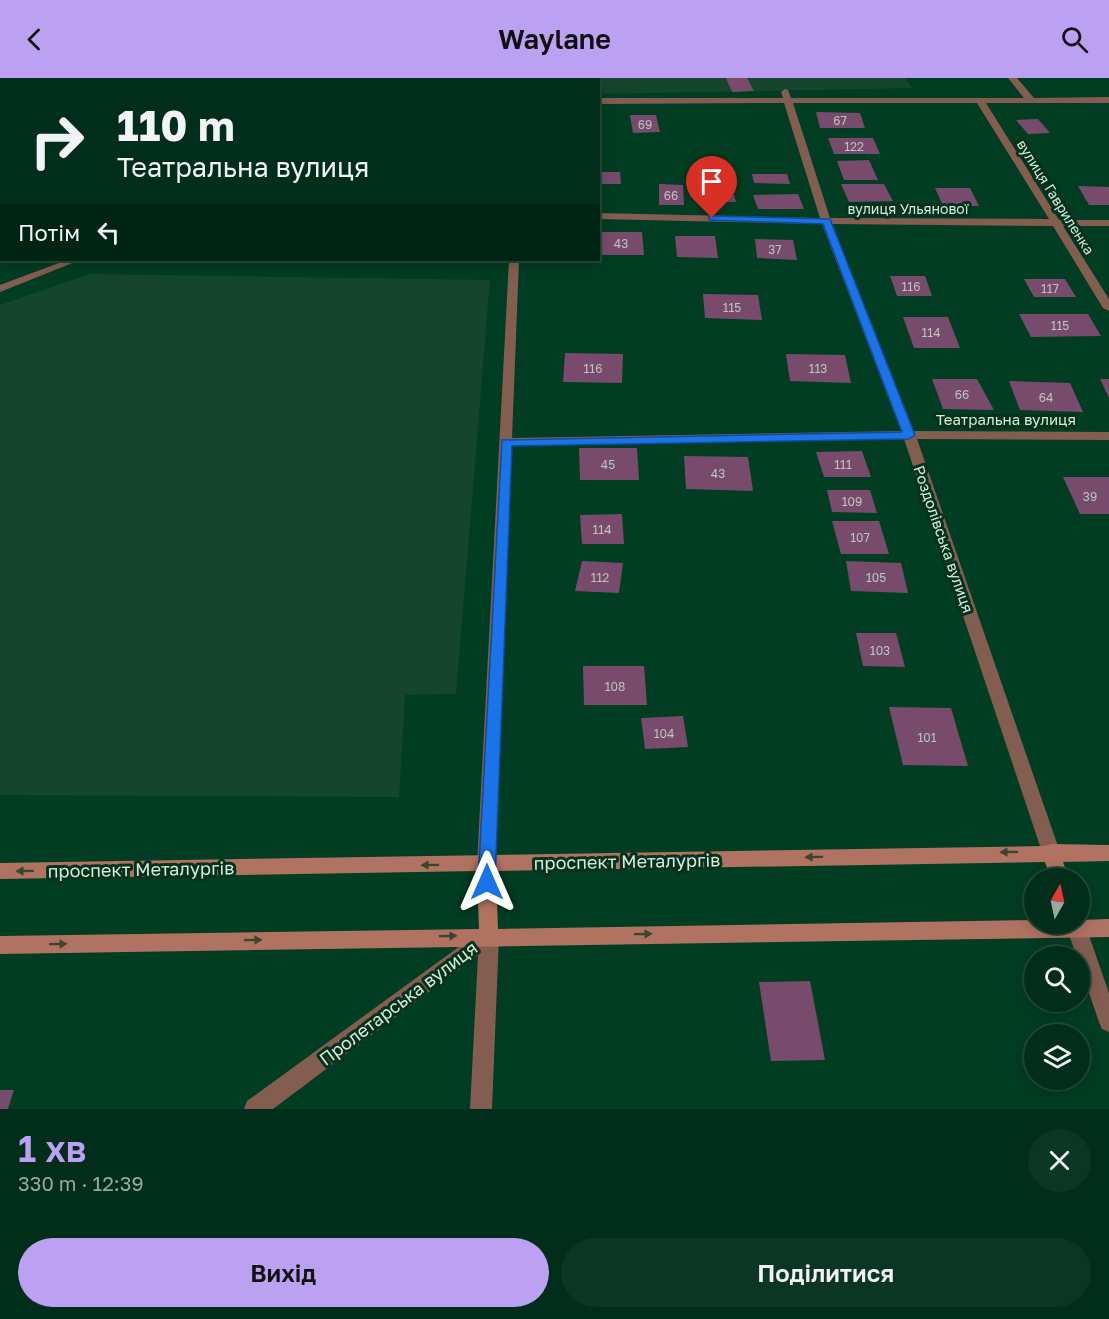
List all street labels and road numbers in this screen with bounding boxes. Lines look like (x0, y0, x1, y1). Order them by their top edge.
street label: вулиця Гавриленка (1014, 136, 1098, 258)
street label: вулиця Ульянової (847, 200, 970, 217)
street label: Театральна вулиця (936, 410, 1076, 428)
street label: Роздолівська вулиця (910, 463, 978, 615)
street label: проспект Металургів (533, 848, 721, 874)
street label: проспект Металургів (47, 856, 235, 882)
street label: Пролетарська вулиця (315, 936, 481, 1070)

